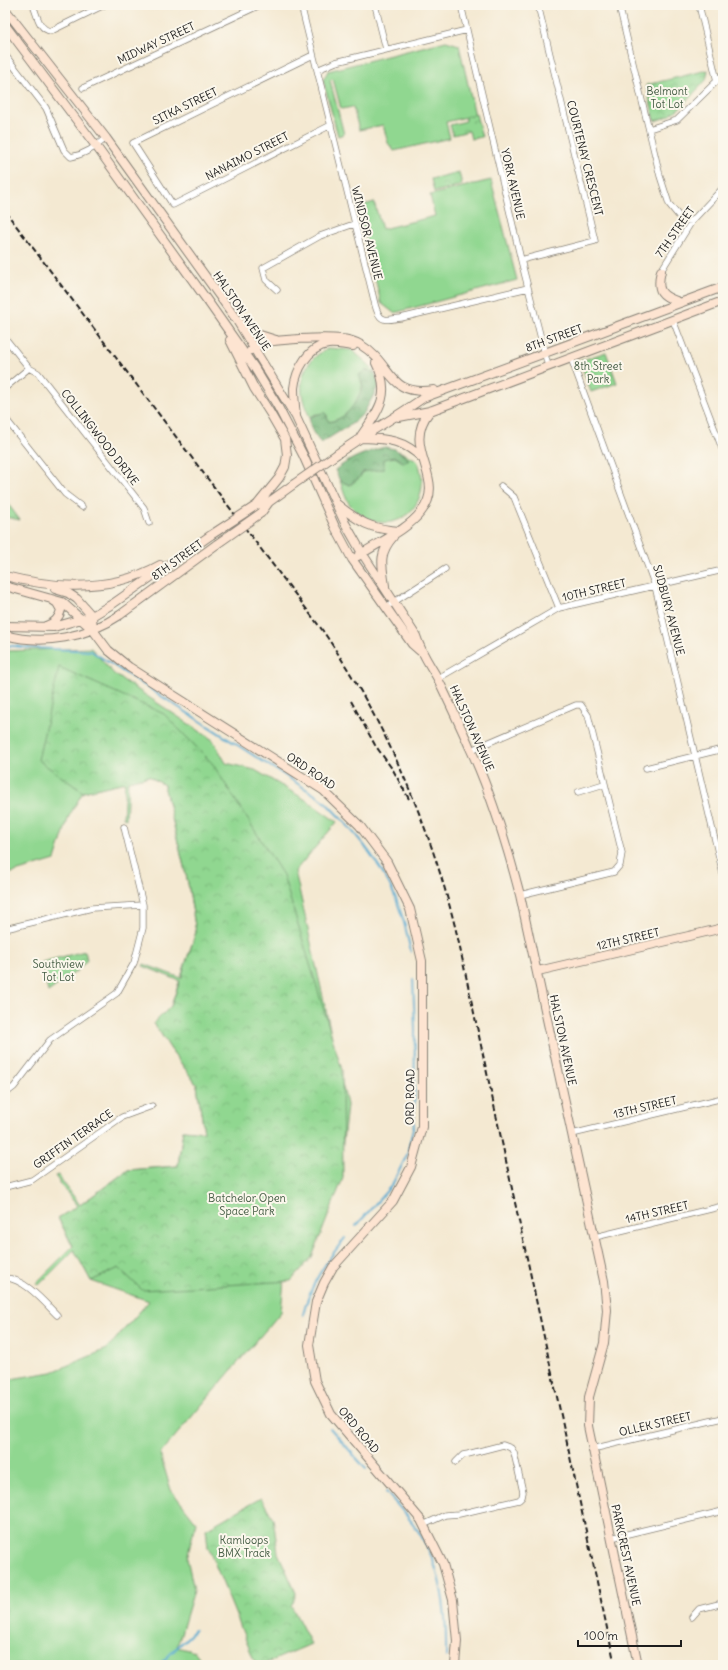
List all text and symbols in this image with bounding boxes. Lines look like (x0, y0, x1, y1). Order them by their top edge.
street label: MIDWAY STREET (115, 19, 197, 67)
street label: SITKA STREET (150, 84, 220, 128)
park label: Belmont Tot Lot (646, 84, 688, 111)
street label: COURTENAY CRESCENT (564, 99, 606, 217)
street label: NANAIMO STREET (203, 129, 291, 183)
street label: YORK AVENUE (498, 147, 528, 221)
street label: WINDSOR AVENUE (349, 185, 385, 281)
street label: 7TH STREET (652, 204, 698, 260)
street label: HALSTON AVENUE (210, 269, 274, 353)
street label: 8TH STREET (523, 321, 585, 355)
park label: 8th Street Park (574, 359, 622, 386)
street label: COLLINGWOOD DRIVE (58, 386, 142, 488)
street label: 8TH STREET (149, 537, 206, 583)
street label: SUDBURY AVENUE (650, 563, 688, 657)
street label: 10TH STREET (561, 576, 628, 604)
street label: HALSTON AVENUE (447, 683, 497, 773)
street label: ORD ROAD (284, 749, 338, 793)
street label: 12TH STREET (595, 925, 661, 953)
park label: Southview Tot Lot (32, 957, 84, 984)
street label: HALSTON AVENUE (546, 993, 580, 1087)
street label: ORD ROAD (403, 1069, 417, 1125)
street label: 13TH STREET (612, 1093, 678, 1121)
street label: GRIFFIN TERRACE (30, 1106, 116, 1172)
park label: Batchelor Open Space Park (208, 1191, 286, 1218)
street label: 14TH STREET (624, 1198, 690, 1226)
street label: ORD ROAD (336, 1404, 383, 1456)
street label: OLLEK STREET (617, 1409, 693, 1439)
street label: PARKCREST AVENUE (608, 1503, 644, 1607)
park label: Kamloops BMX Track (218, 1533, 271, 1560)
scale bar (578, 1622, 681, 1648)
text: 100 m (584, 1628, 618, 1643)

